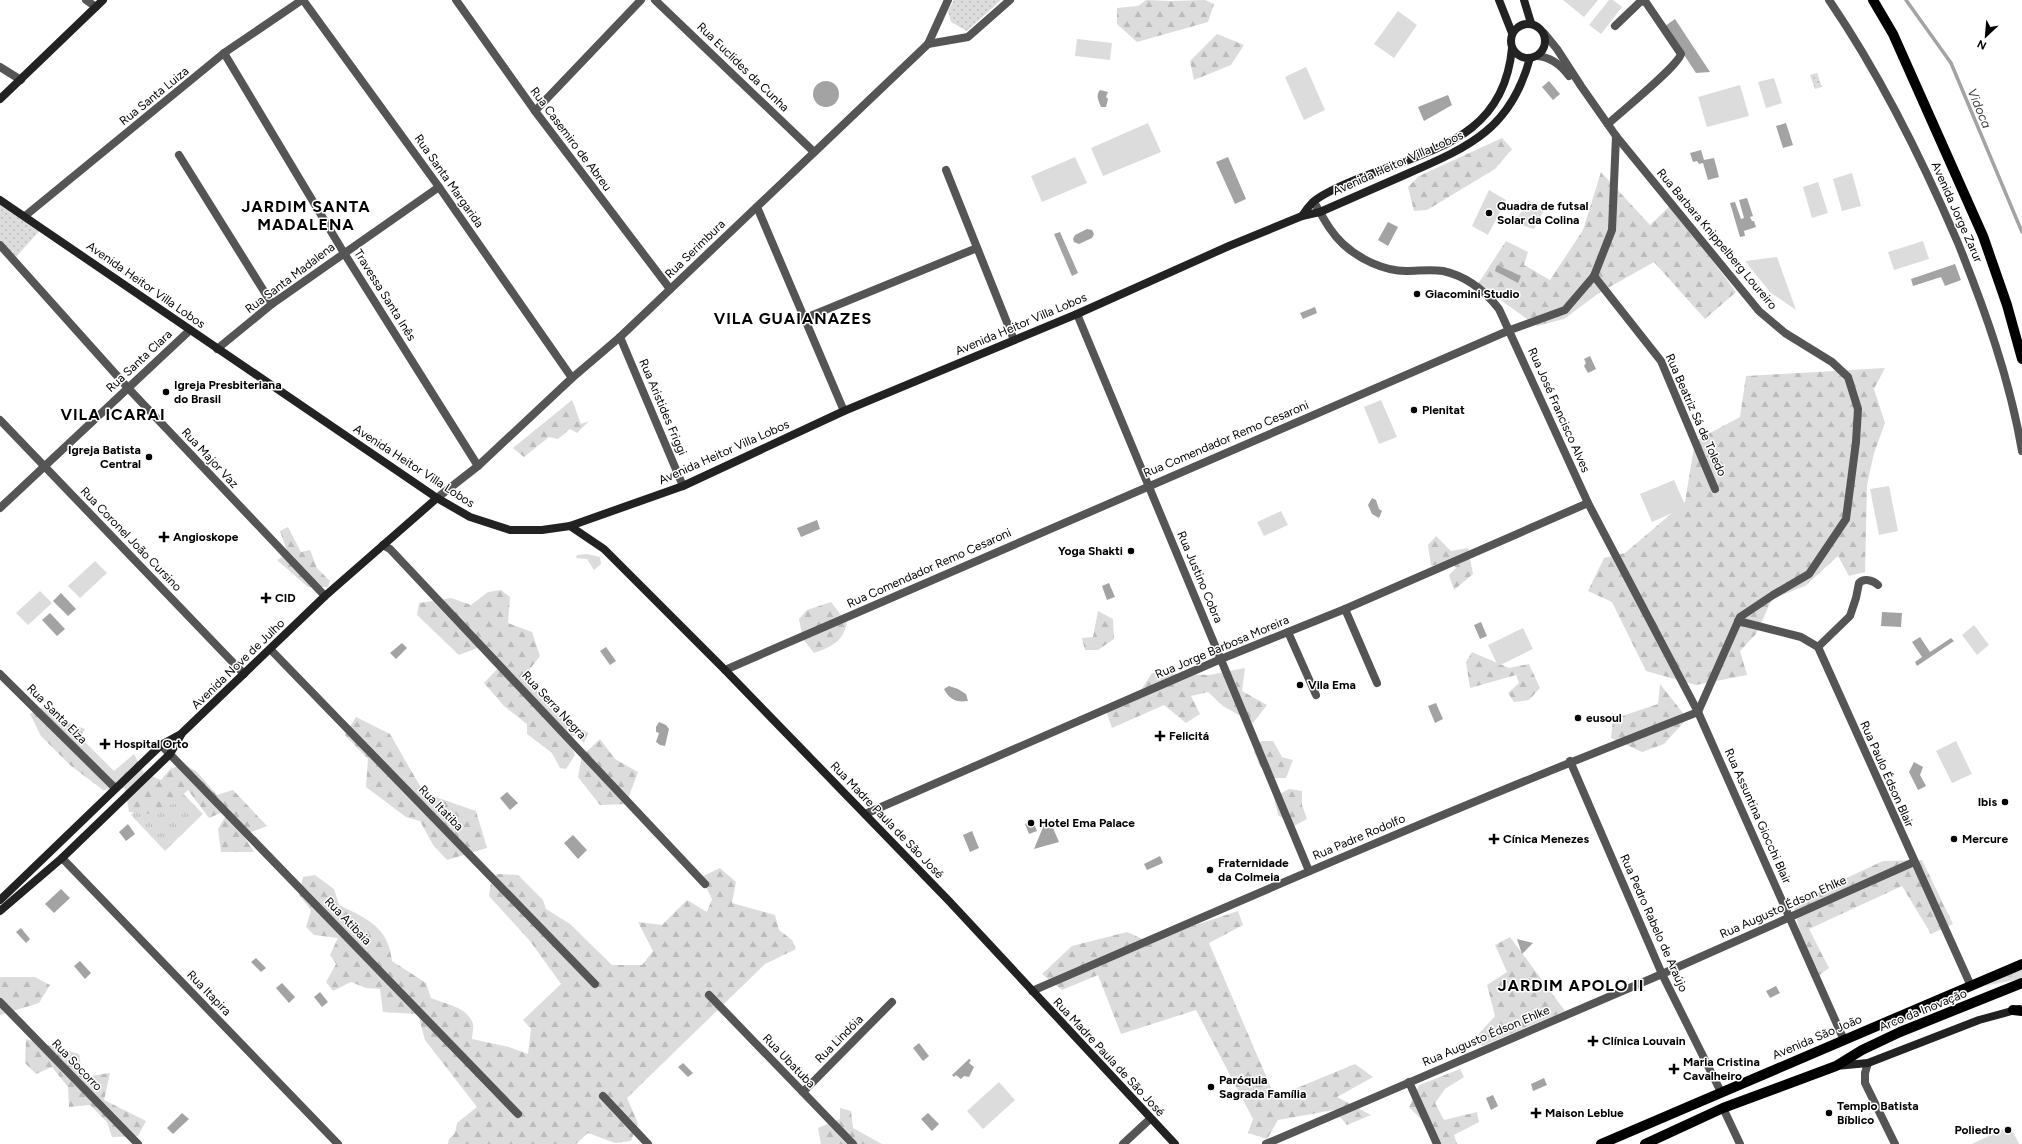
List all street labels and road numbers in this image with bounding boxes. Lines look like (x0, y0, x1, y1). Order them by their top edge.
street label: Rua Euclides da Cunha (694, 20, 792, 114)
street label: Rua Santa Luiza (117, 64, 191, 128)
street label: Rua Casemiro de Abreu (527, 84, 615, 194)
street label: Avenida Heitor Villa Lobos (1331, 128, 1466, 198)
street label: Rua Santa Margarida (412, 132, 486, 230)
street label: Avenida Jorge Zarur (1929, 160, 1985, 264)
street label: Rua Barbara Knippelberg Loureiro (1654, 166, 1780, 312)
street label: Rua Serimbura (662, 217, 728, 281)
street label: Avenida Heitor Villa Lobos (84, 239, 208, 331)
street label: Rua Santa Madalena (242, 240, 338, 316)
street label: Travessa Santa Inês (351, 247, 419, 344)
street label: Avenida Heitor Villa Lobos (953, 290, 1089, 358)
street label: Rua Santa Clara (103, 327, 175, 395)
street label: Rua José Francisco Alves (1525, 345, 1593, 475)
street label: Rua Beatriz Sá de Toledo (1663, 352, 1729, 478)
street label: Rua Aristides Friggi (636, 357, 690, 457)
street label: Rua Comendador Remo Cesaroni (1141, 398, 1311, 480)
street label: Avenida Heitor Villa Lobos (657, 417, 792, 487)
street label: Avenida Heitor Villa Lobos (351, 422, 477, 511)
street label: Rua Major Vaz (179, 425, 241, 491)
street label: Rua Coronel João Cursino (78, 484, 184, 594)
street label: Rua Comendador Remo Cesaroni (845, 525, 1013, 611)
street label: Rua Justino Cobra (1174, 529, 1226, 625)
street label: Rua Jorge Barbosa Moreira (1153, 612, 1291, 682)
street label: Avenida Nove de Julho (189, 616, 287, 712)
street label: Rua Serra Negra (519, 668, 589, 742)
street label: Rua Santa Elza (24, 681, 90, 747)
street label: Rua Paulo Édson Blair (1857, 719, 1917, 829)
street label: Rua Assuntina Giocchi Blair (1722, 746, 1794, 886)
street label: Rua Madre Paula de São José (828, 759, 947, 882)
street label: Rua Itatiba (416, 782, 466, 834)
street label: Rua Padre Rodolfo (1311, 811, 1407, 863)
street label: Rua Pedro Rabelo de Araújo (1617, 852, 1691, 994)
street label: Rua Augusto Édson Ehlke (1718, 873, 1849, 941)
street label: Rua Atibaia (322, 894, 374, 948)
street label: Rua Itapira (184, 968, 234, 1018)
street label: Arco da Inovação (1877, 986, 1969, 1034)
street label: Rua Madre Paula de São José (1050, 995, 1168, 1119)
street label: Rua Augusto Édson Ehlke (1420, 1003, 1552, 1069)
street label: Rua Lindóia (812, 1012, 866, 1066)
street label: Avenida São João (1770, 1012, 1864, 1062)
street label: Rua Ubatuba (760, 1031, 818, 1091)
street label: Rua Socorro (49, 1036, 105, 1094)

